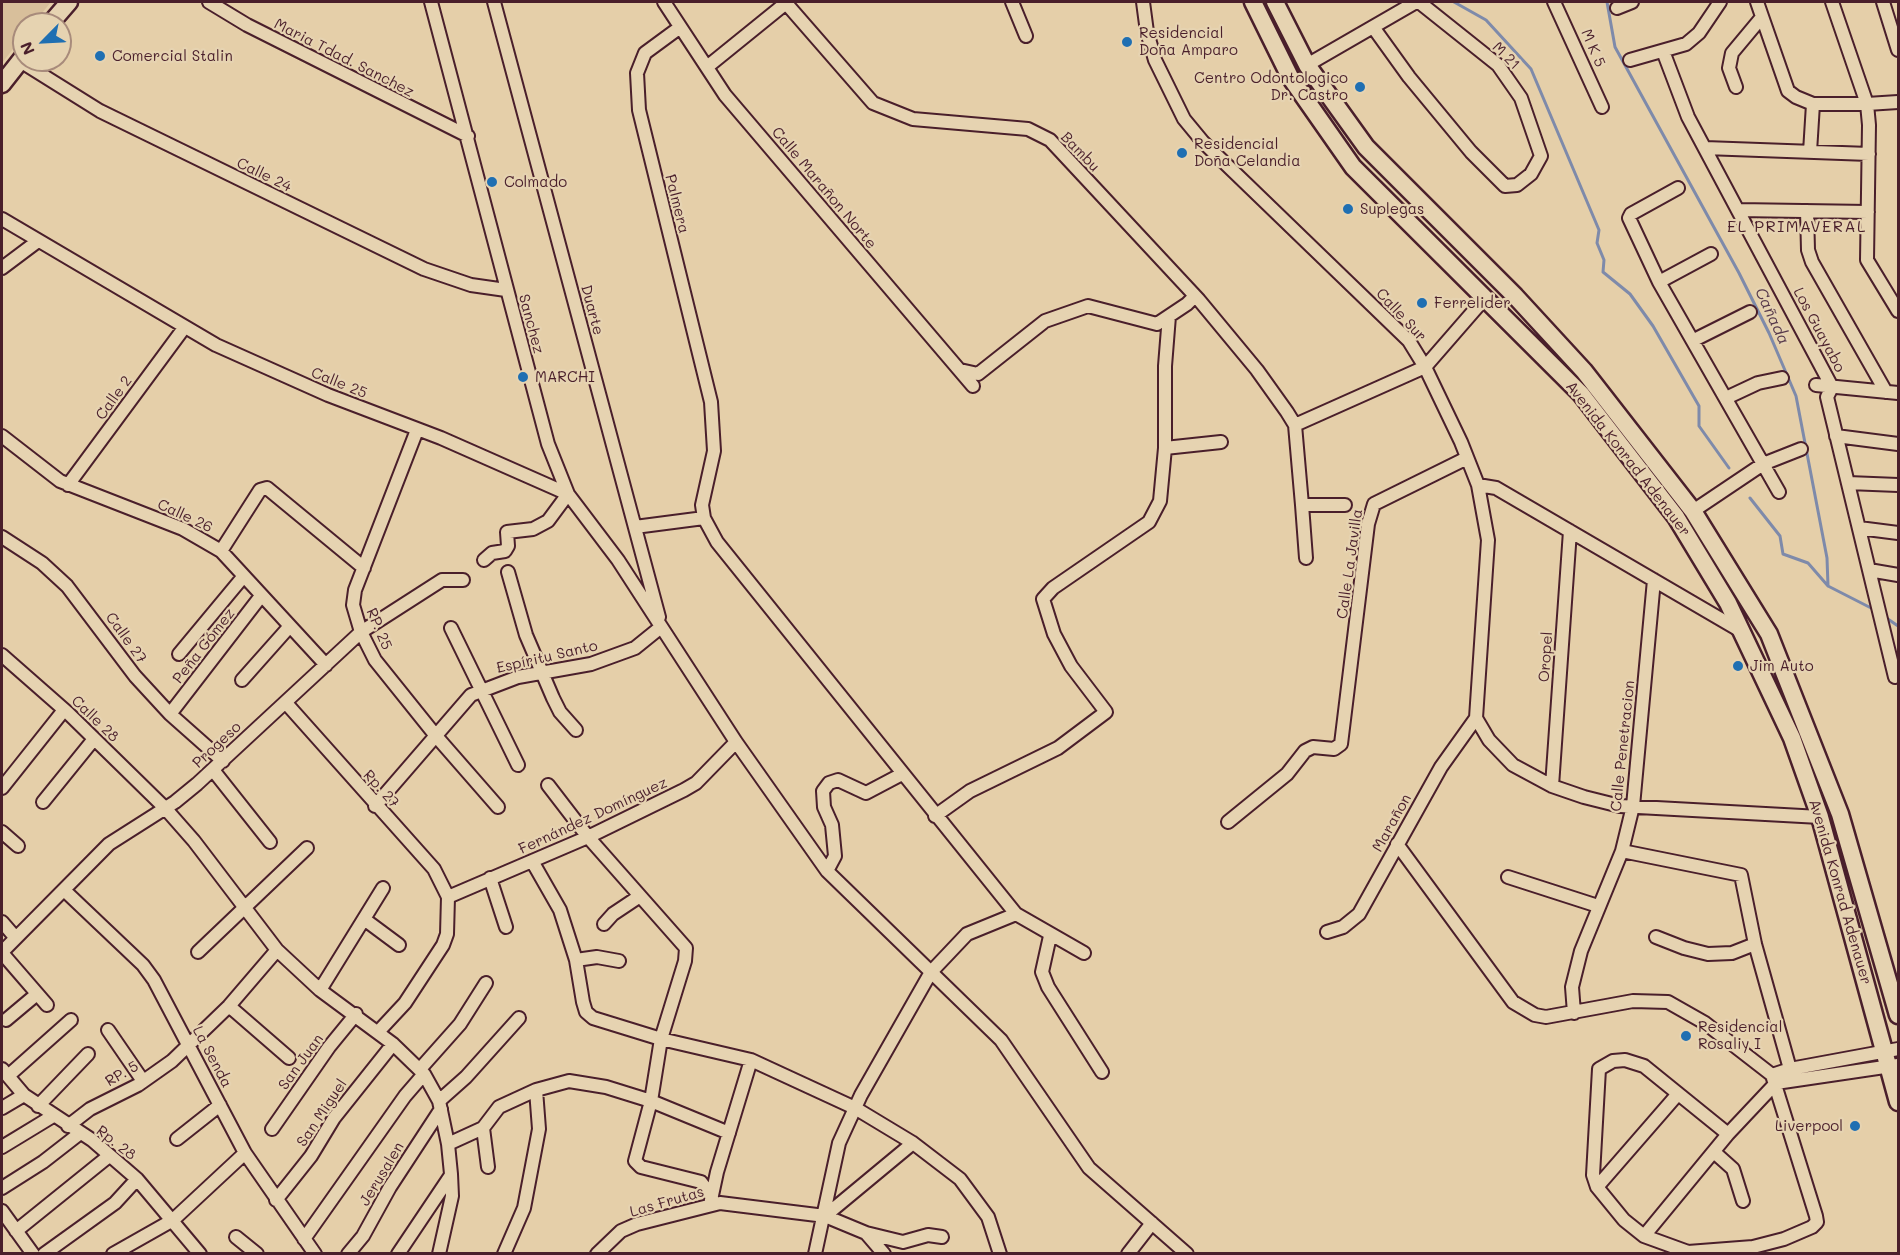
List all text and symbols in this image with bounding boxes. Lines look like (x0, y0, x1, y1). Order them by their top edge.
north arrow (12, 12, 72, 72)
street label: Maria Tdad. Sanchez (271, 15, 417, 101)
place label: Residencial Doña Amparo (1139, 24, 1238, 59)
street label: M K 5 (1577, 26, 1609, 70)
marker: Residencial Doña Amparo (1120, 35, 1134, 49)
street label: M 21 (1488, 38, 1524, 74)
text: N (15, 39, 39, 59)
place label: Comercial Stalin (112, 47, 233, 65)
marker: Comercial Stalin (93, 49, 107, 63)
place label: Centro Odontologico Dr. Castro (1194, 69, 1348, 104)
marker: Centro Odontologico Dr. Castro (1353, 80, 1367, 94)
street label: Calle Marañon Norte (768, 123, 880, 253)
street label: Bambu (1057, 128, 1103, 176)
place label: Residencial Doña Celandia (1194, 135, 1301, 170)
marker: Residencial Doña Celandia (1175, 146, 1189, 160)
street label: Calle 24 (234, 154, 294, 196)
place label: Colmado (504, 173, 567, 191)
street label: Palmera (661, 173, 693, 235)
marker: Colmado (485, 175, 499, 189)
place label: Suplegas (1360, 200, 1424, 218)
marker: Suplegas (1341, 202, 1355, 216)
district label: EL PRIMAVERAL (1727, 217, 1867, 237)
street label: Duarte (577, 283, 607, 337)
street label: Calle Sur (1372, 285, 1430, 345)
water label: Cañada (1751, 285, 1793, 347)
street label: Los Guayabo (1789, 285, 1849, 375)
street label: Sanchez (514, 292, 548, 356)
place label: Ferrelider (1434, 294, 1511, 312)
marker: Ferrelider (1415, 296, 1429, 310)
street label: Calle 25 (308, 364, 370, 402)
place label: MARCHI (535, 368, 595, 386)
marker: MARCHI (516, 370, 530, 384)
street label: Calle 2 (92, 372, 136, 424)
street label: Avenida Konrad Adenauer (1562, 378, 1694, 540)
street label: Calle 26 (154, 495, 216, 537)
street label: Calle La Javilla (1333, 508, 1367, 620)
street label: Peña Gómez (169, 605, 239, 687)
street label: RP. 25 (362, 605, 396, 653)
street label: Calle 27 (102, 609, 150, 667)
street label: Oropel (1535, 631, 1557, 683)
street label: Espíritu Santo (495, 637, 599, 677)
place label: Jim Auto (1750, 657, 1814, 675)
marker: Jim Auto (1731, 659, 1745, 673)
street label: Calle Penetracion (1607, 680, 1639, 812)
street label: Calle 28 (67, 692, 123, 746)
street label: Progeso (189, 718, 245, 772)
street label: Rp. 27 (359, 766, 403, 812)
street label: Fernández Domínguez (516, 774, 670, 858)
street label: Marañon (1369, 791, 1415, 855)
street label: Avenida Konrad Adenauer (1805, 797, 1875, 987)
place label: Residencial Rosaliy I (1698, 1018, 1782, 1053)
street label: La Senda (188, 1023, 236, 1091)
marker: Residencial Rosaliy I (1679, 1029, 1693, 1043)
street label: San Juan (275, 1030, 327, 1094)
street label: RP. 5 (102, 1057, 142, 1091)
street label: San Miguel (293, 1076, 351, 1150)
place label: Liverpool (1775, 1117, 1843, 1135)
marker: Liverpool (1848, 1119, 1862, 1133)
street label: Rp. 28 (93, 1122, 139, 1164)
street label: Jerusalen (356, 1139, 408, 1209)
street label: Las Frutas (628, 1183, 706, 1221)

